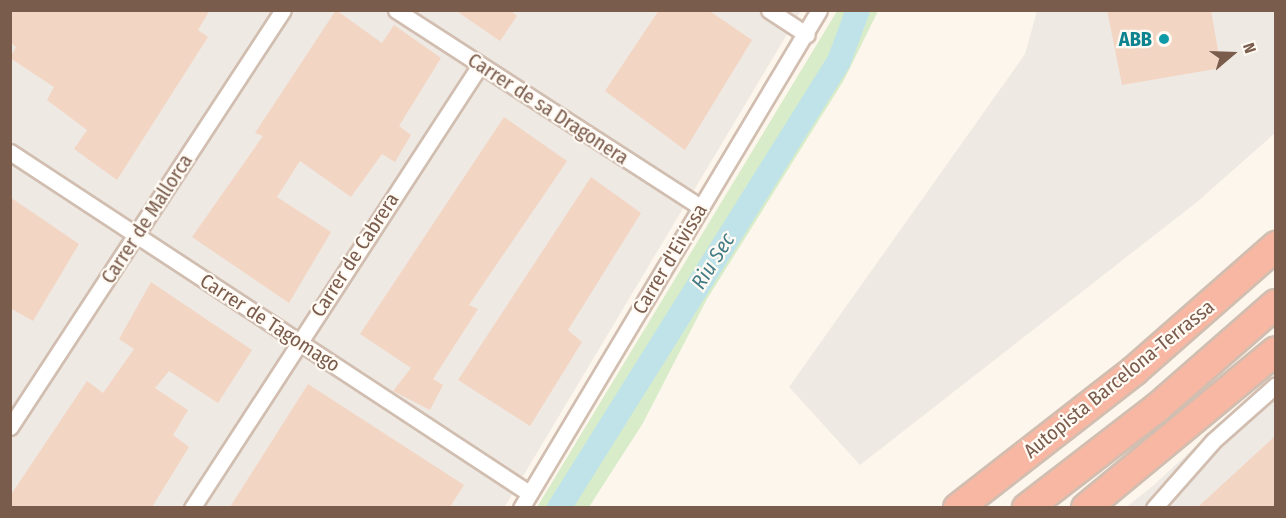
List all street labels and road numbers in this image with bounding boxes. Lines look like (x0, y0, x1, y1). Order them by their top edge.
street label: Carrer de sa Dragonera (463, 48, 633, 170)
street label: Carrer de Mallorca (96, 150, 198, 288)
street label: Carrer de Cabrera (306, 189, 404, 321)
street label: Carrer d'Eivissa (628, 200, 712, 318)
street label: Carrer de Tagomago (196, 269, 344, 377)
street label: Autopista Barcelona-Terrassa (1019, 295, 1219, 463)

